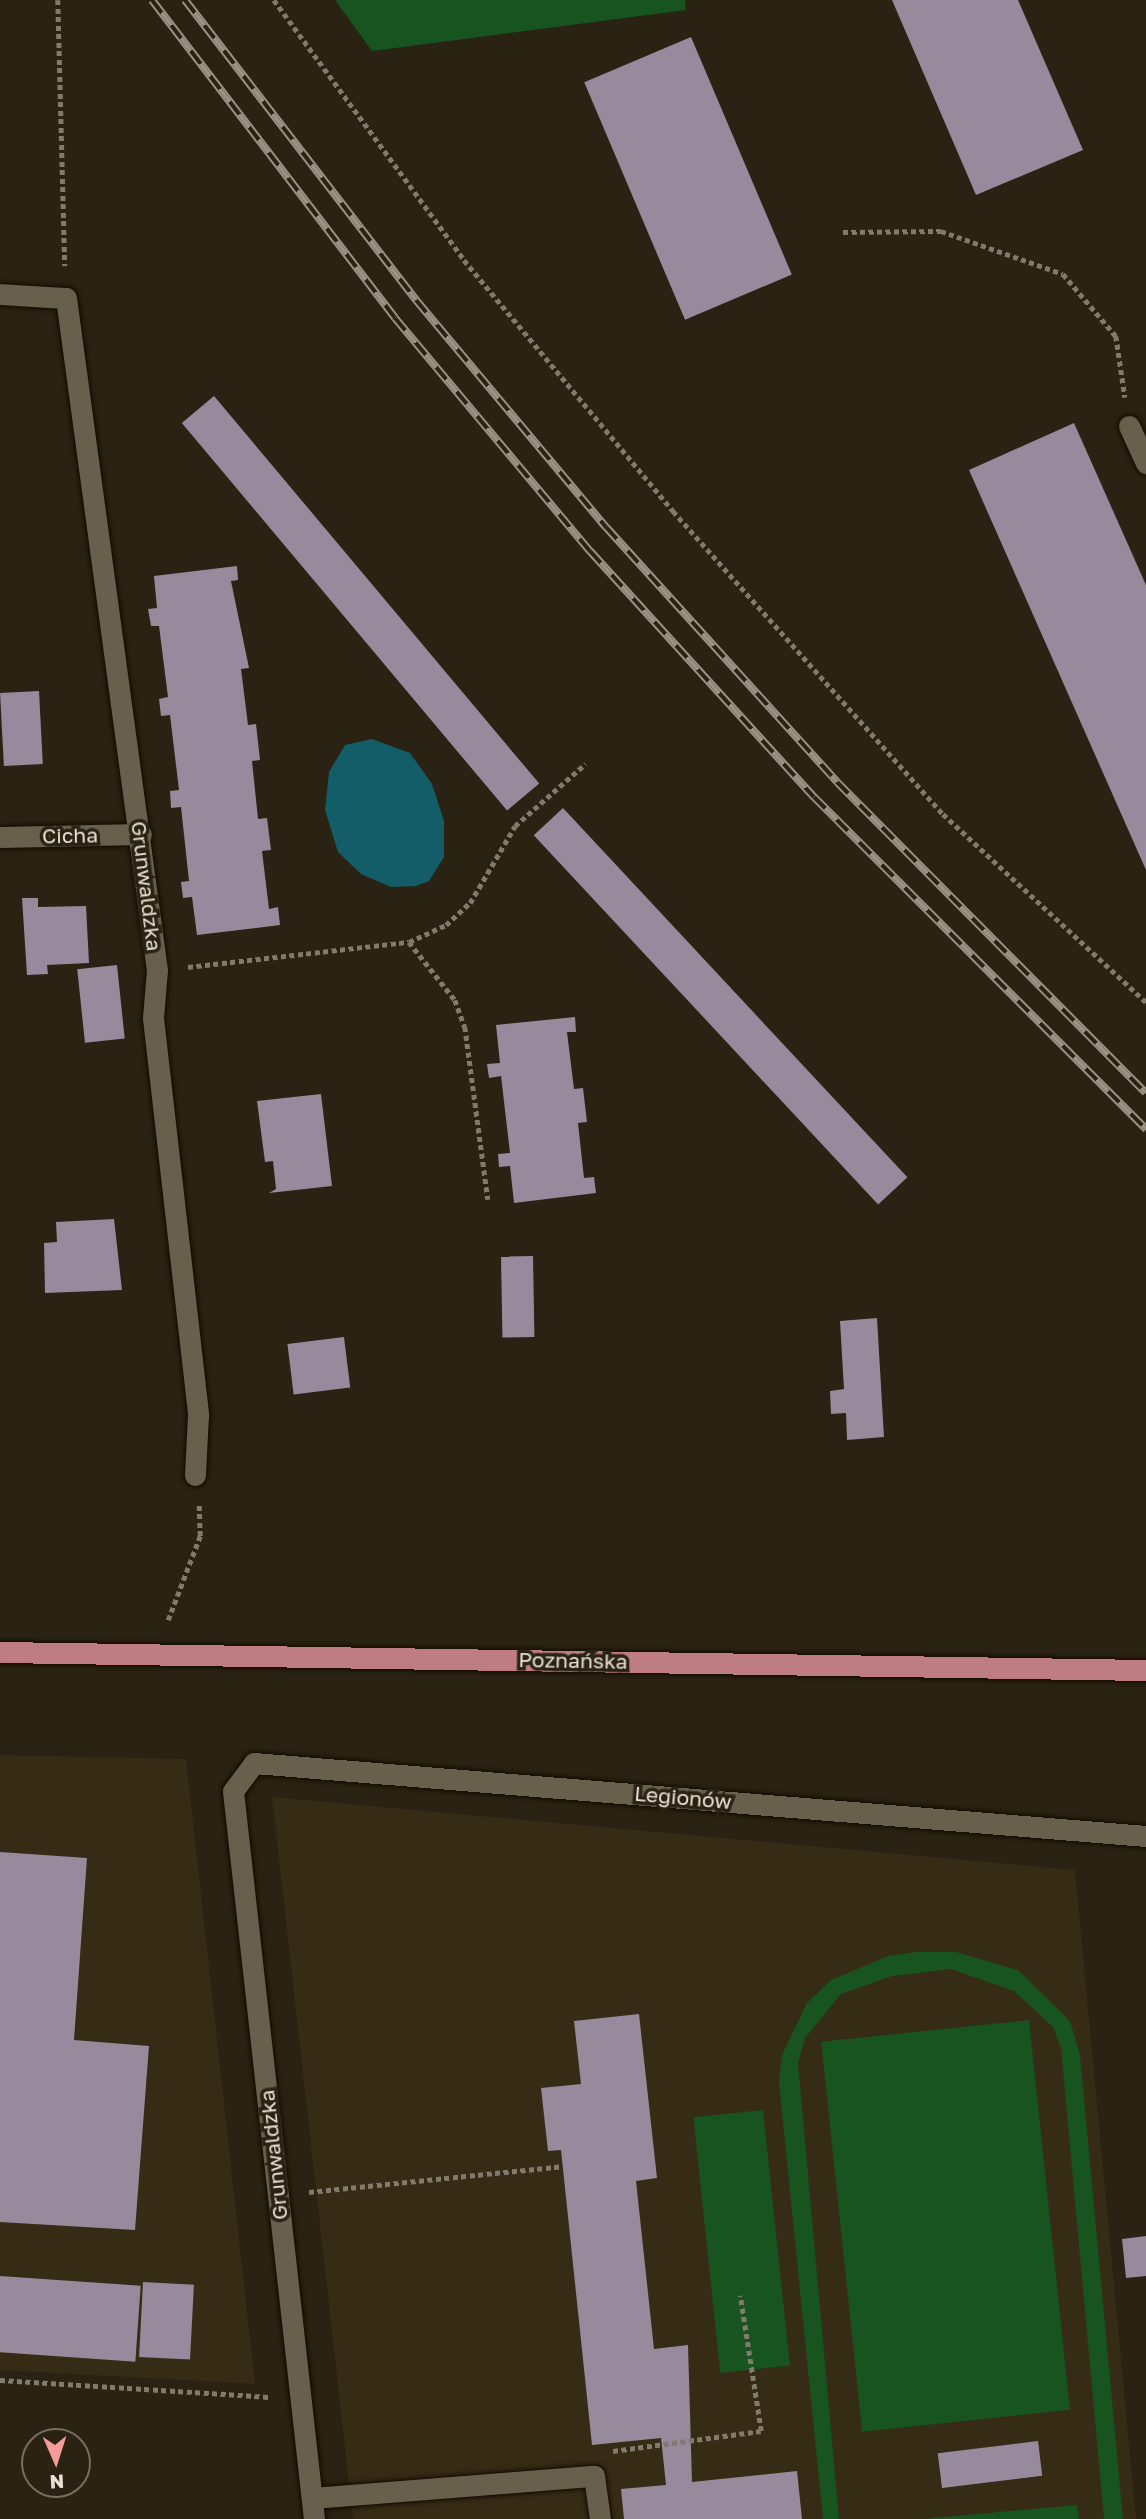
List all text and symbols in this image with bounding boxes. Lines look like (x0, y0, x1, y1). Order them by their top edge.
street label: Grunwaldzka (127, 820, 167, 952)
street label: Cicha (42, 822, 98, 848)
street label: Poznańska (518, 1646, 628, 1674)
street label: Legionów (633, 1780, 733, 1814)
street label: Grunwaldzka (254, 2089, 292, 2221)
north arrow (21, 2428, 91, 2498)
text: N (49, 2471, 65, 2494)

